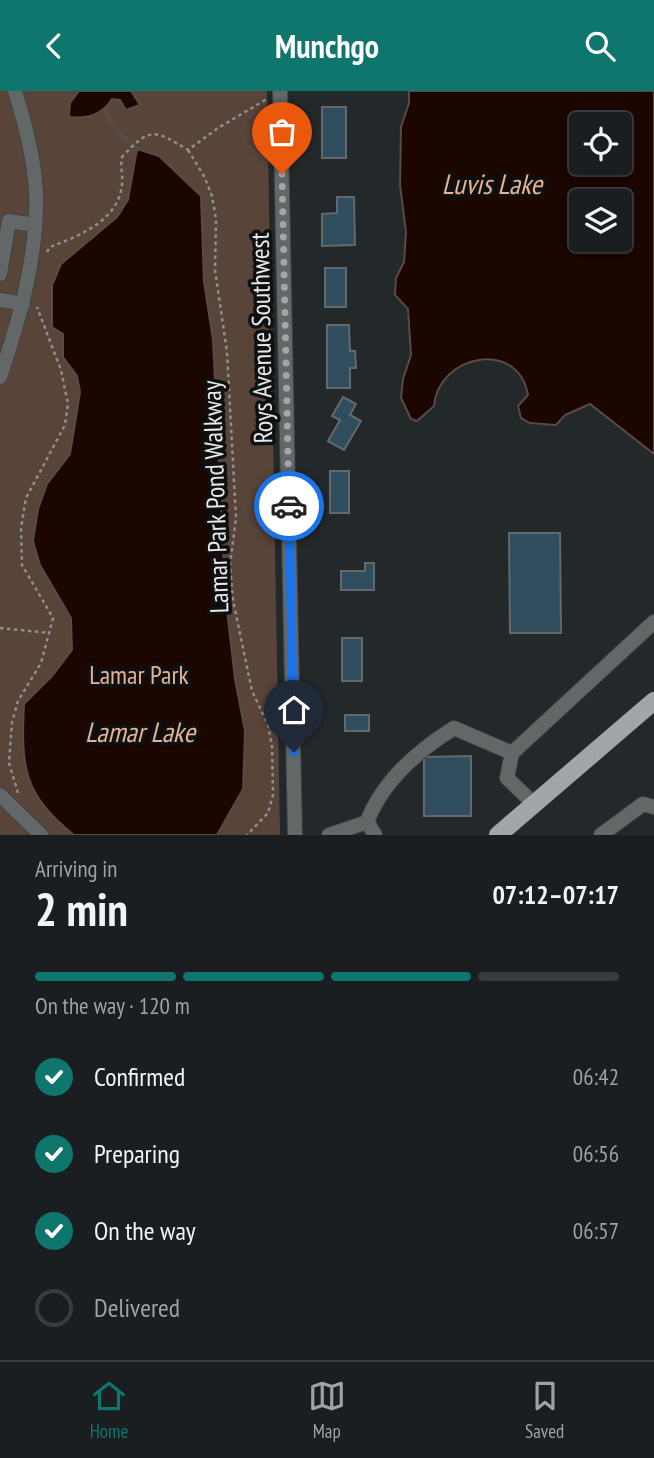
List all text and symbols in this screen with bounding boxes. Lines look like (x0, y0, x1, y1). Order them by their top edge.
text: Munchgo (275, 25, 379, 67)
icon: back (35, 27, 73, 65)
icon: search (581, 27, 619, 65)
pin (252, 102, 312, 174)
map controls (569, 112, 632, 252)
button: locate (569, 112, 632, 175)
icon: bag (263, 113, 301, 151)
water label: Luvis Lake (442, 165, 545, 202)
button: layers (569, 189, 632, 252)
street label: Roys Avenue Southwest (243, 232, 279, 444)
street label: Lamar Park Pond Walkway (194, 380, 236, 614)
courier (254, 471, 324, 541)
icon: car (270, 487, 308, 525)
park label: Lamar Park (89, 658, 189, 691)
pin (264, 680, 324, 752)
icon: home (275, 691, 313, 729)
water label: Lamar Lake (85, 713, 197, 750)
text: Arriving in (35, 854, 117, 883)
text: 07:12–07:17 (492, 878, 619, 911)
text: 2 min (35, 879, 128, 939)
text: On the way · 120 m (35, 991, 190, 1020)
icon: check (35, 1058, 73, 1096)
text: Confirmed (94, 1060, 185, 1093)
text: 06:42 (573, 1062, 619, 1091)
icon: check (35, 1135, 73, 1173)
text: Preparing (94, 1137, 180, 1170)
text: 06:56 (573, 1139, 619, 1168)
icon: check (35, 1212, 73, 1250)
text: On the way (94, 1214, 196, 1247)
text: 06:57 (573, 1216, 619, 1245)
text: Delivered (94, 1291, 180, 1324)
tab: Home (90, 1377, 128, 1443)
tab: Map (308, 1377, 346, 1443)
tab: Saved (525, 1377, 564, 1443)

